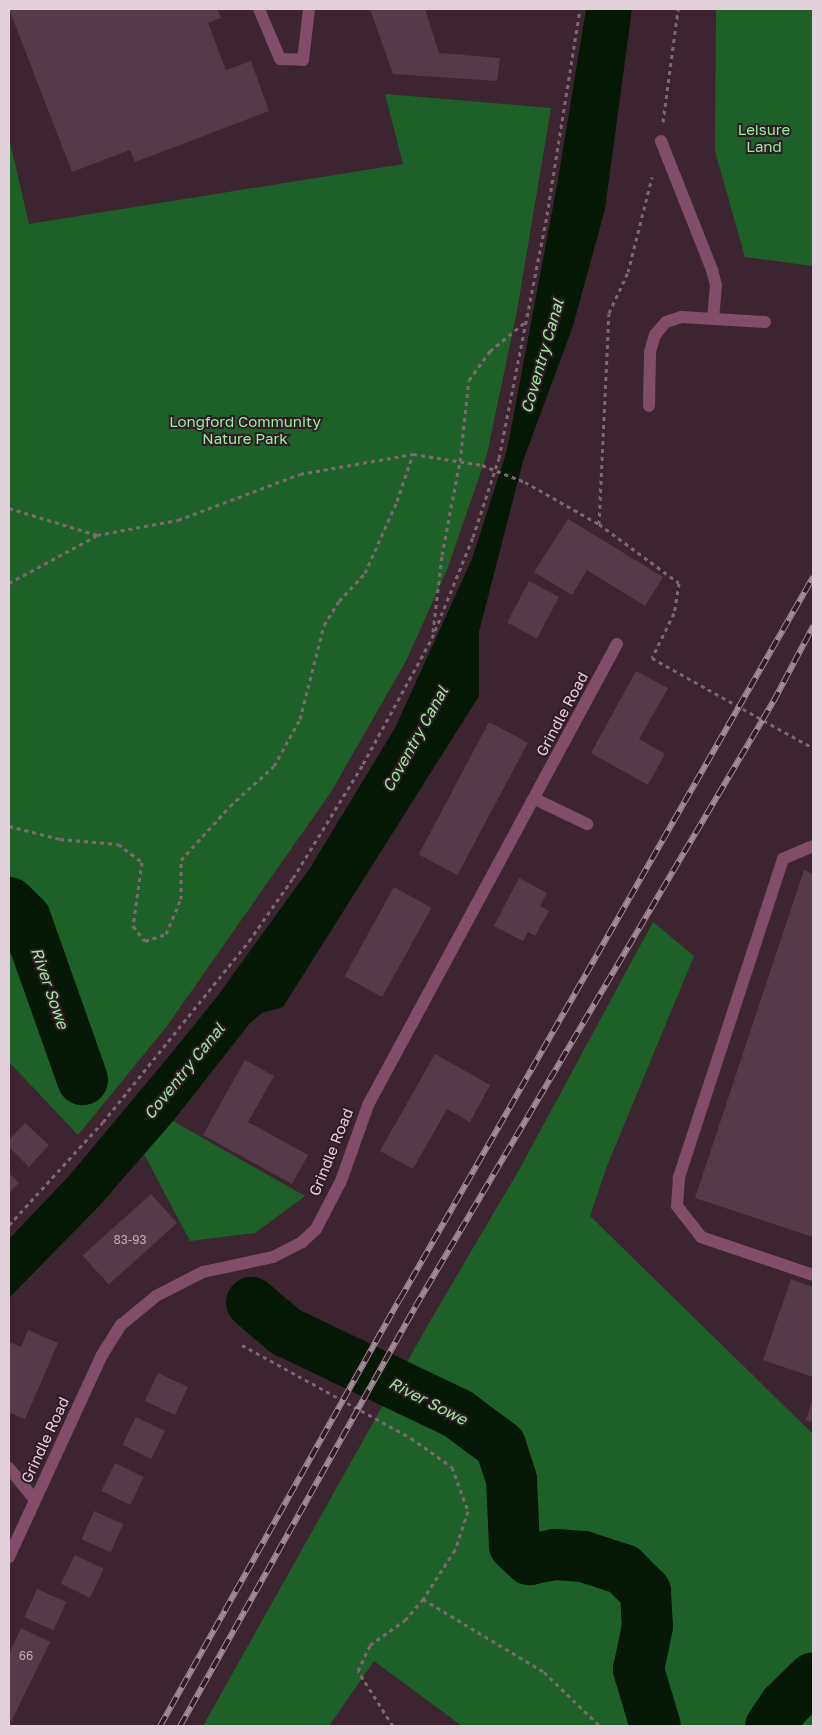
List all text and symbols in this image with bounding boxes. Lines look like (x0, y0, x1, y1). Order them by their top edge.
park label: Leisure Land (738, 120, 790, 155)
water label: Coventry Canal (517, 297, 567, 415)
park label: Longford Community Nature Park (169, 412, 321, 447)
street label: Grindle Road (532, 669, 592, 759)
water label: Coventry Canal (378, 683, 452, 795)
water label: River Sowe (27, 945, 73, 1031)
water label: Coventry Canal (139, 1019, 229, 1123)
street label: Grindle Road (305, 1106, 357, 1198)
house number: 83-93 (113, 1233, 147, 1247)
water label: River Sowe (386, 1373, 470, 1429)
street label: Grindle Road (17, 1394, 73, 1486)
house number: 66 (19, 1649, 33, 1663)

